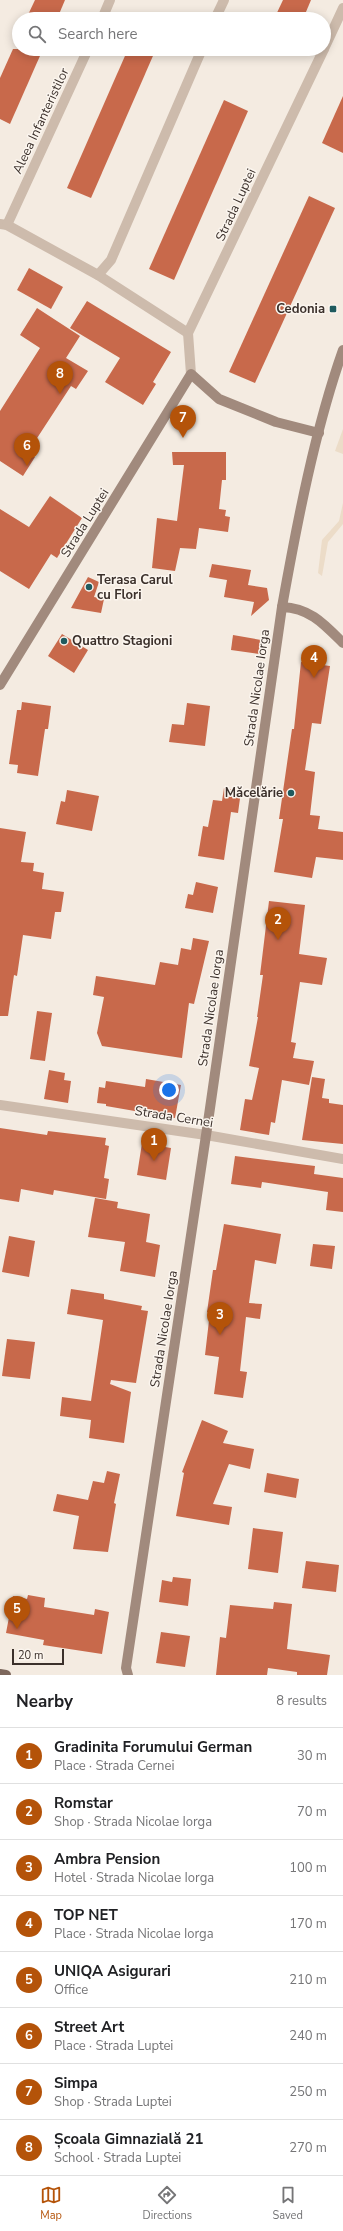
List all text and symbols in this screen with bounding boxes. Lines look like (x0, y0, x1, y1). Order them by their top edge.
search box (12, 12, 331, 56)
icon: search (26, 23, 48, 45)
text: Search here (58, 24, 138, 44)
street label: Aleea Infanteristilor (9, 65, 74, 177)
street label: Strada Luptei (211, 166, 261, 244)
place label: Cedonia (276, 300, 325, 318)
marker: Cedonia (328, 304, 338, 314)
pin: 8 (47, 361, 73, 394)
pin: 7 (170, 405, 196, 438)
pin: 6 (14, 433, 40, 466)
street label: Strada Luptei (57, 485, 113, 561)
place label: Terasa Carul cu Flori (97, 571, 174, 604)
marker: Terasa Carul cu Flori (84, 582, 94, 592)
street label: Strada Nicolae Iorga (240, 628, 274, 748)
place label: Quattro Stagioni (72, 632, 172, 650)
marker: Quattro Stagioni (59, 636, 69, 646)
pin: 4 (301, 645, 327, 678)
place label: Măcelărie (225, 784, 283, 802)
marker: Măcelărie (286, 788, 296, 798)
pin: 2 (265, 907, 291, 940)
street label: Strada Nicolae Iorga (194, 948, 228, 1068)
your location (159, 1080, 179, 1100)
street label: Strada Cernei (134, 1102, 214, 1132)
pin: 1 (141, 1128, 167, 1161)
street label: Strada Nicolae Iorga (146, 1269, 182, 1389)
pin: 3 (207, 1302, 233, 1335)
pin: 5 (4, 1596, 30, 1629)
scale bar (12, 1647, 64, 1666)
text: 20 m (18, 1648, 43, 1663)
text: Nearby (16, 1690, 73, 1713)
text: 8 results (276, 1692, 327, 1710)
text: Gradinita Forumului German (54, 1737, 252, 1757)
text: 1 (25, 1747, 33, 1765)
text: 30 m (297, 1747, 327, 1765)
text: Place · Strada Cernei (54, 1757, 174, 1775)
text: Romstar (54, 1793, 113, 1813)
text: 2 (25, 1803, 33, 1821)
text: 70 m (297, 1803, 327, 1821)
text: Shop · Strada Nicolae Iorga (54, 1813, 212, 1831)
text: Ambra Pension (54, 1849, 160, 1869)
text: 3 (25, 1859, 33, 1877)
text: 100 m (289, 1859, 327, 1877)
text: Hotel · Strada Nicolae Iorga (54, 1869, 214, 1887)
text: TOP NET (54, 1905, 118, 1925)
text: 4 (25, 1915, 33, 1933)
text: 170 m (289, 1915, 327, 1933)
text: Place · Strada Nicolae Iorga (54, 1925, 214, 1943)
text: UNIQA Asigurari (54, 1961, 171, 1981)
text: 5 (25, 1971, 33, 1989)
text: 210 m (289, 1971, 327, 1989)
text: Office (54, 1981, 88, 1999)
text: Street Art (54, 2017, 124, 2037)
text: 6 (25, 2027, 33, 2045)
text: 240 m (289, 2027, 327, 2045)
text: Place · Strada Luptei (54, 2037, 173, 2055)
text: Simpa (54, 2073, 98, 2093)
text: 7 (25, 2083, 33, 2101)
text: 250 m (289, 2083, 327, 2101)
text: Shop · Strada Luptei (54, 2093, 172, 2111)
text: Școala Gimnazială 21 (54, 2129, 203, 2149)
text: 8 (25, 2139, 33, 2157)
text: 270 m (289, 2139, 327, 2157)
text: School · Strada Luptei (54, 2149, 181, 2167)
tab: Map (40, 2184, 62, 2223)
tab: Directions (142, 2184, 192, 2223)
tab: Saved (272, 2184, 303, 2223)

